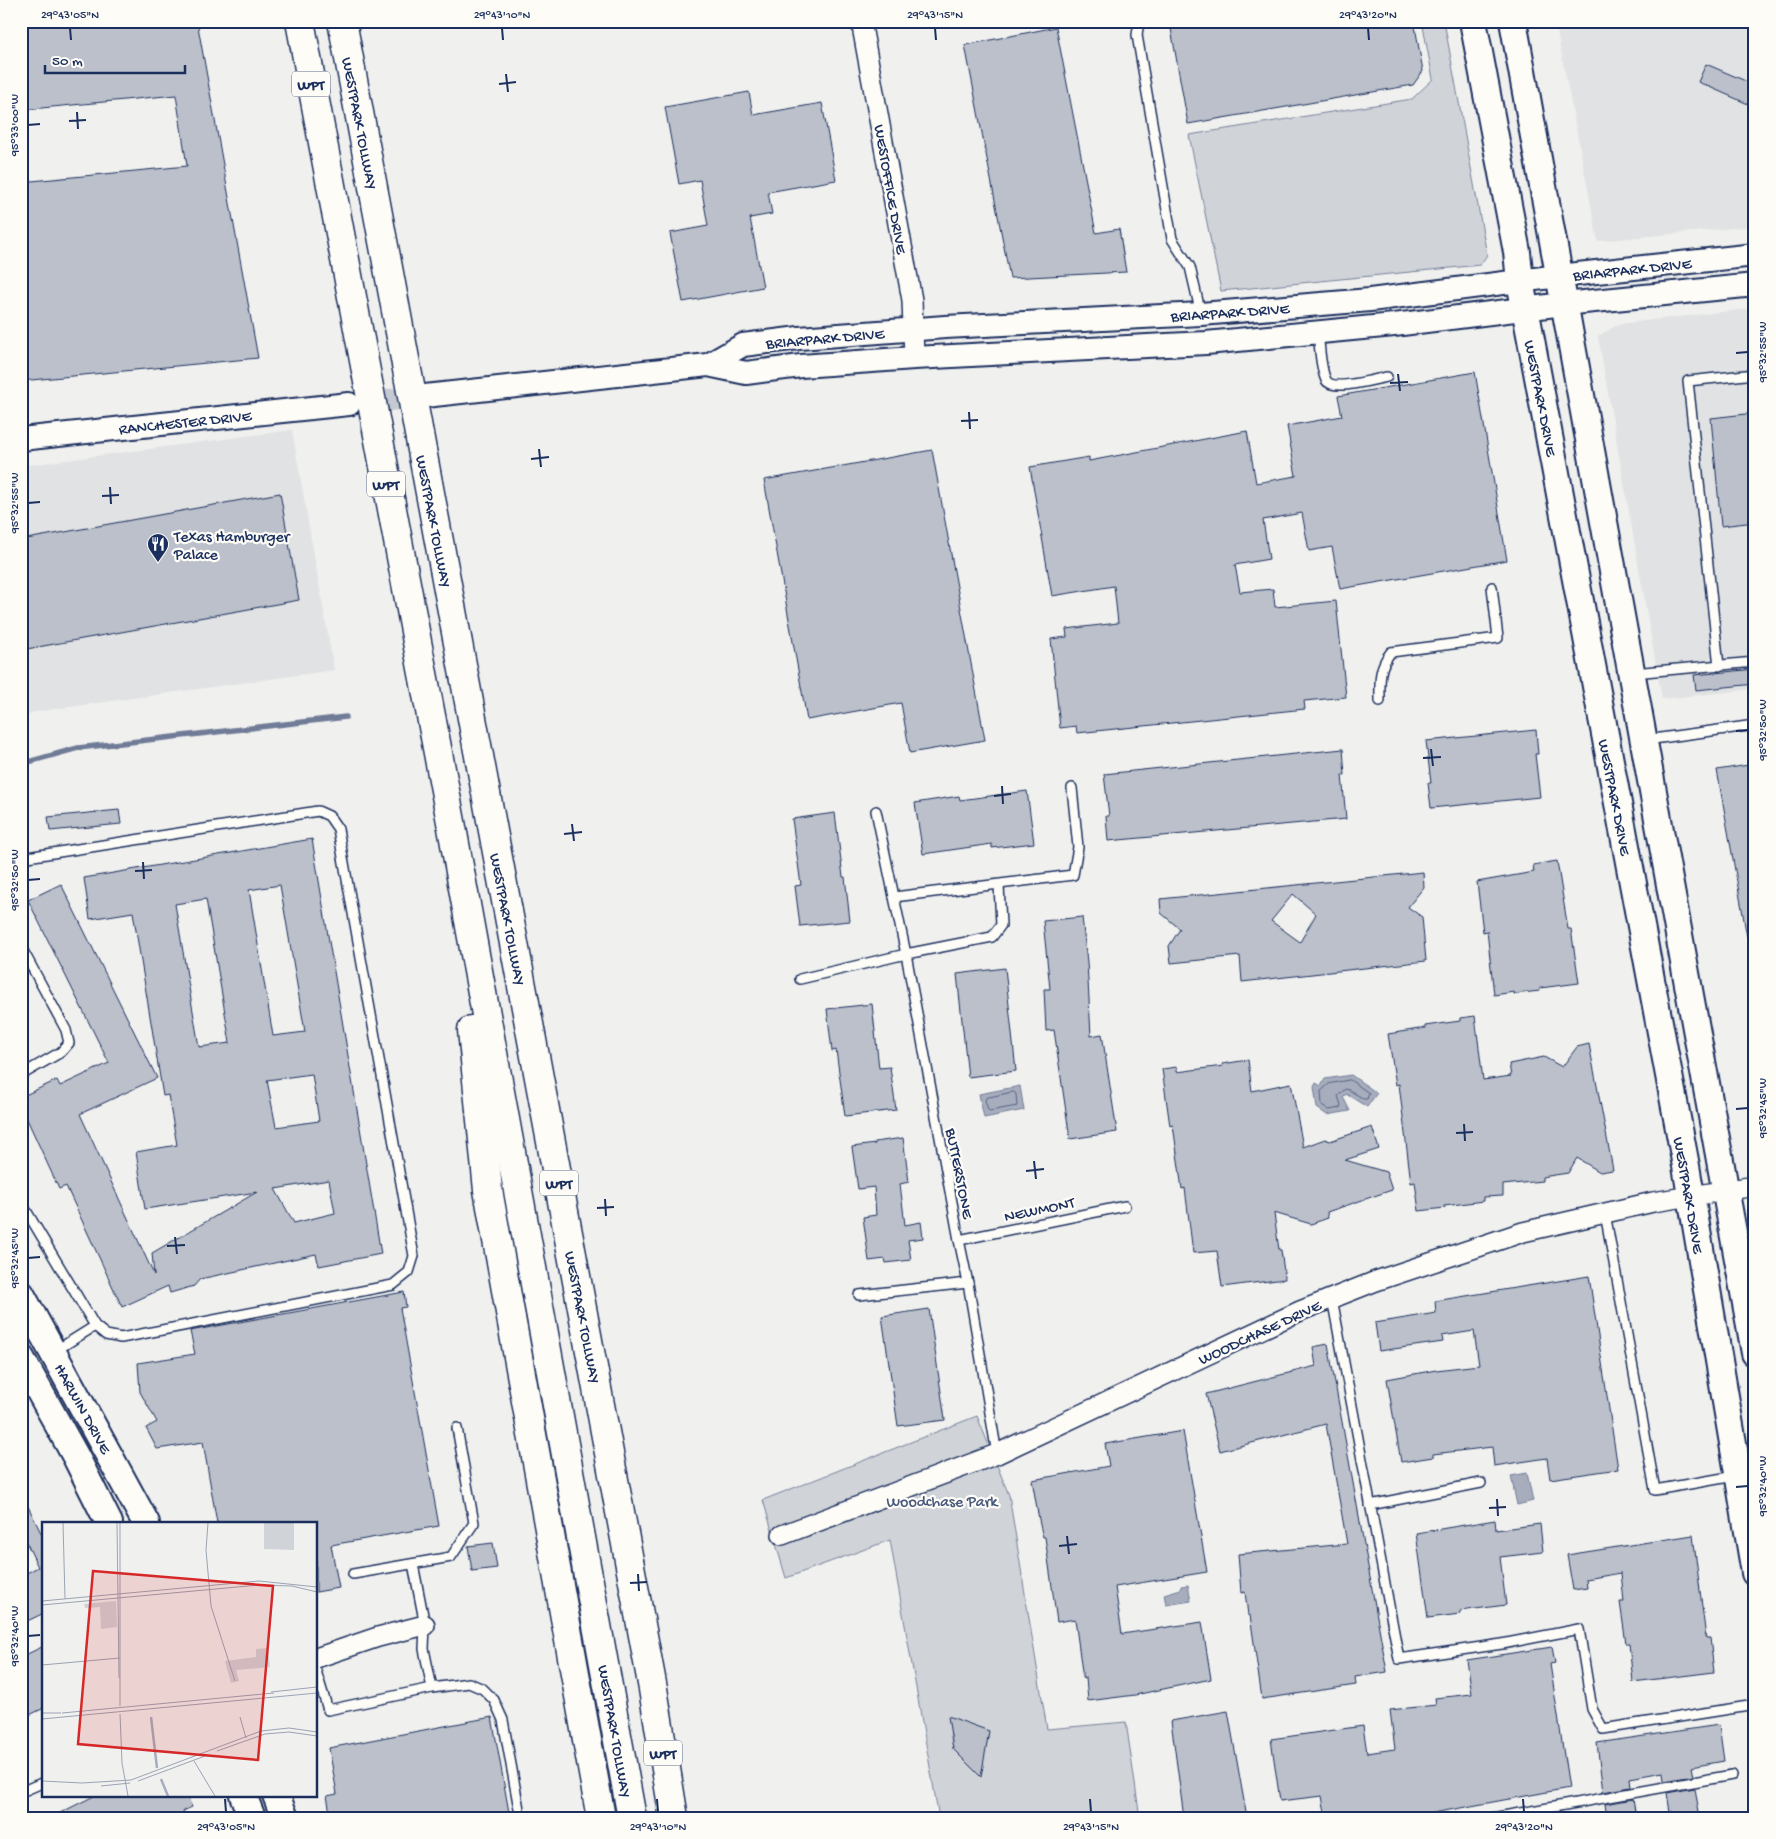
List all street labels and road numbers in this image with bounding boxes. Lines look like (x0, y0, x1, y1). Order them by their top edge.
street label: WESTPARK TOLLWAY (335, 56, 380, 191)
road number: WPT (292, 72, 330, 96)
street label: WESTOFFICE DRIVE (868, 123, 909, 257)
street label: BRIARPARK DRIVE (1571, 256, 1694, 287)
street label: BRIARPARK DRIVE (1169, 301, 1291, 328)
street label: BRIARPARK DRIVE (764, 326, 886, 355)
street label: WESTPARK DRIVE (1518, 339, 1559, 459)
street label: RANCHESTER DRIVE (118, 408, 254, 441)
street label: WESTPARK TOLLWAY (409, 454, 454, 589)
road number: WPT (367, 472, 405, 496)
street label: WESTPARK DRIVE (1592, 738, 1633, 858)
street label: WESTPARK TOLLWAY (483, 852, 528, 987)
street label: BUTTERSTONE (939, 1126, 976, 1222)
street label: WESTPARK DRIVE (1667, 1136, 1706, 1256)
road number: WPT (540, 1170, 578, 1196)
street label: NEWMONT (1003, 1195, 1077, 1228)
street label: WESTPARK TOLLWAY (558, 1250, 603, 1385)
street label: WOODCHASE DRIVE (1196, 1297, 1326, 1371)
street label: HARWIN DRIVE (48, 1361, 114, 1459)
street label: WESTPARK TOLLWAY (592, 1664, 634, 1799)
road number: WPT (644, 1740, 682, 1766)

